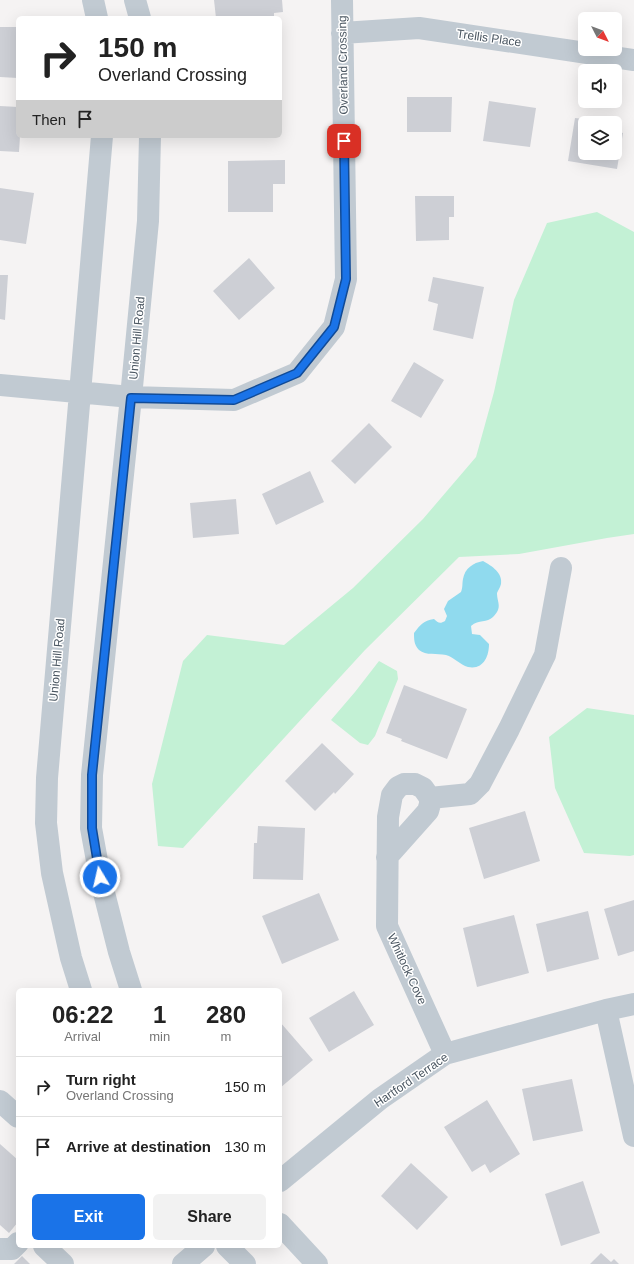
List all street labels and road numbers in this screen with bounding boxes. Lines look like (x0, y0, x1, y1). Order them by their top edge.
street label: Overland Crossing (335, 15, 351, 115)
street label: Trellis Place (456, 27, 522, 49)
street label: Union Hill Road (126, 296, 148, 380)
street label: Union Hill Road (46, 618, 68, 702)
street label: Whitlock Cove (384, 931, 430, 1007)
street label: Hartford Terrace (371, 1050, 451, 1110)

